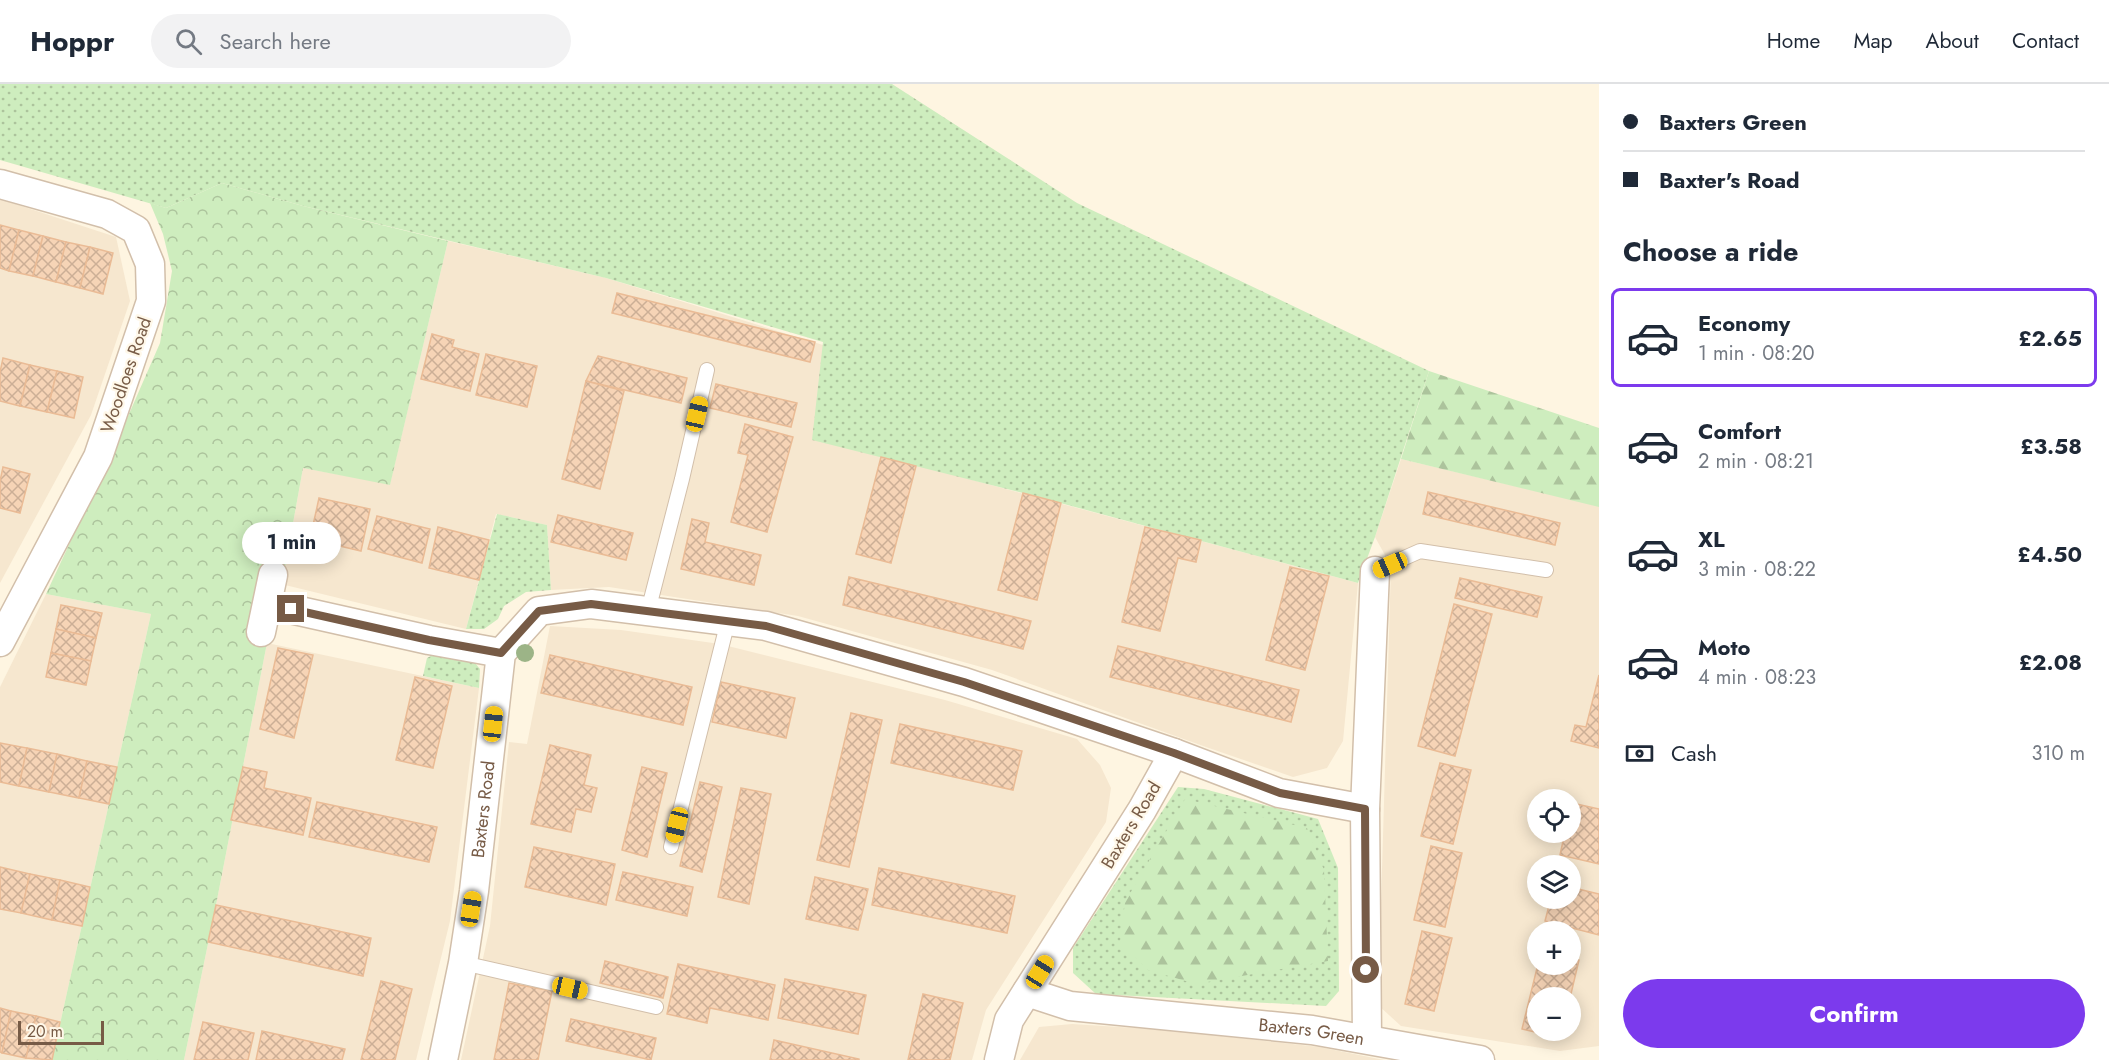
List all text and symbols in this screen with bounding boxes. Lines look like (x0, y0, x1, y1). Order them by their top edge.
search box (151, 14, 571, 68)
text: Hoppr (30, 21, 115, 62)
icon: search (172, 25, 205, 58)
text: Search here (220, 25, 331, 57)
text: Home (1767, 26, 1820, 56)
text: Map (1853, 26, 1893, 56)
text: About (1926, 26, 1979, 56)
text: Contact (2012, 26, 2079, 56)
text: Baxters Green (1659, 106, 1807, 138)
text: Baxter's Road (1659, 164, 1800, 196)
text: Choose a ride (1623, 232, 1798, 271)
text: Economy (1698, 307, 1790, 339)
icon: car (1626, 311, 1680, 365)
street label: Woodloes Road (94, 314, 158, 436)
text: £2.65 (2018, 322, 2082, 354)
text: 1 min · 08:20 (1698, 339, 1815, 368)
car (684, 394, 710, 434)
text: Comfort (1698, 415, 1781, 447)
icon: car (1626, 419, 1680, 473)
text: £3.58 (2020, 430, 2082, 462)
text: 2 min · 08:21 (1698, 447, 1814, 476)
callout: 1 min (242, 522, 340, 564)
text: XL (1698, 523, 1725, 555)
icon: car (1626, 527, 1680, 581)
text: 1 min (267, 528, 316, 557)
text: £4.50 (2017, 538, 2082, 570)
car (1370, 549, 1410, 581)
text: 3 min · 08:22 (1698, 555, 1816, 584)
route end (277, 595, 304, 622)
text: Moto (1698, 631, 1751, 663)
icon: car (1626, 635, 1680, 689)
text: £2.08 (2019, 646, 2082, 678)
text: 4 min · 08:23 (1698, 663, 1816, 692)
car (482, 705, 504, 743)
icon: cash (1623, 737, 1656, 770)
text: Cash (1671, 737, 1717, 769)
text: 310 m (2031, 739, 2085, 768)
street label: Baxters Road (465, 759, 502, 859)
street label: Baxters Road (1095, 777, 1167, 873)
map controls (1527, 789, 1581, 1041)
button: locate (1527, 789, 1581, 843)
car (664, 805, 690, 845)
button: layers (1527, 855, 1581, 909)
car (459, 890, 483, 928)
button: + (1527, 921, 1581, 975)
car (1023, 952, 1057, 992)
route start (1352, 956, 1379, 983)
car (550, 975, 590, 1001)
button: Confirm (1623, 979, 2085, 1048)
button: − (1527, 987, 1581, 1041)
street label: Baxters Green (1257, 1012, 1366, 1052)
scale bar (18, 1018, 104, 1046)
text: 20 m (27, 1020, 63, 1043)

